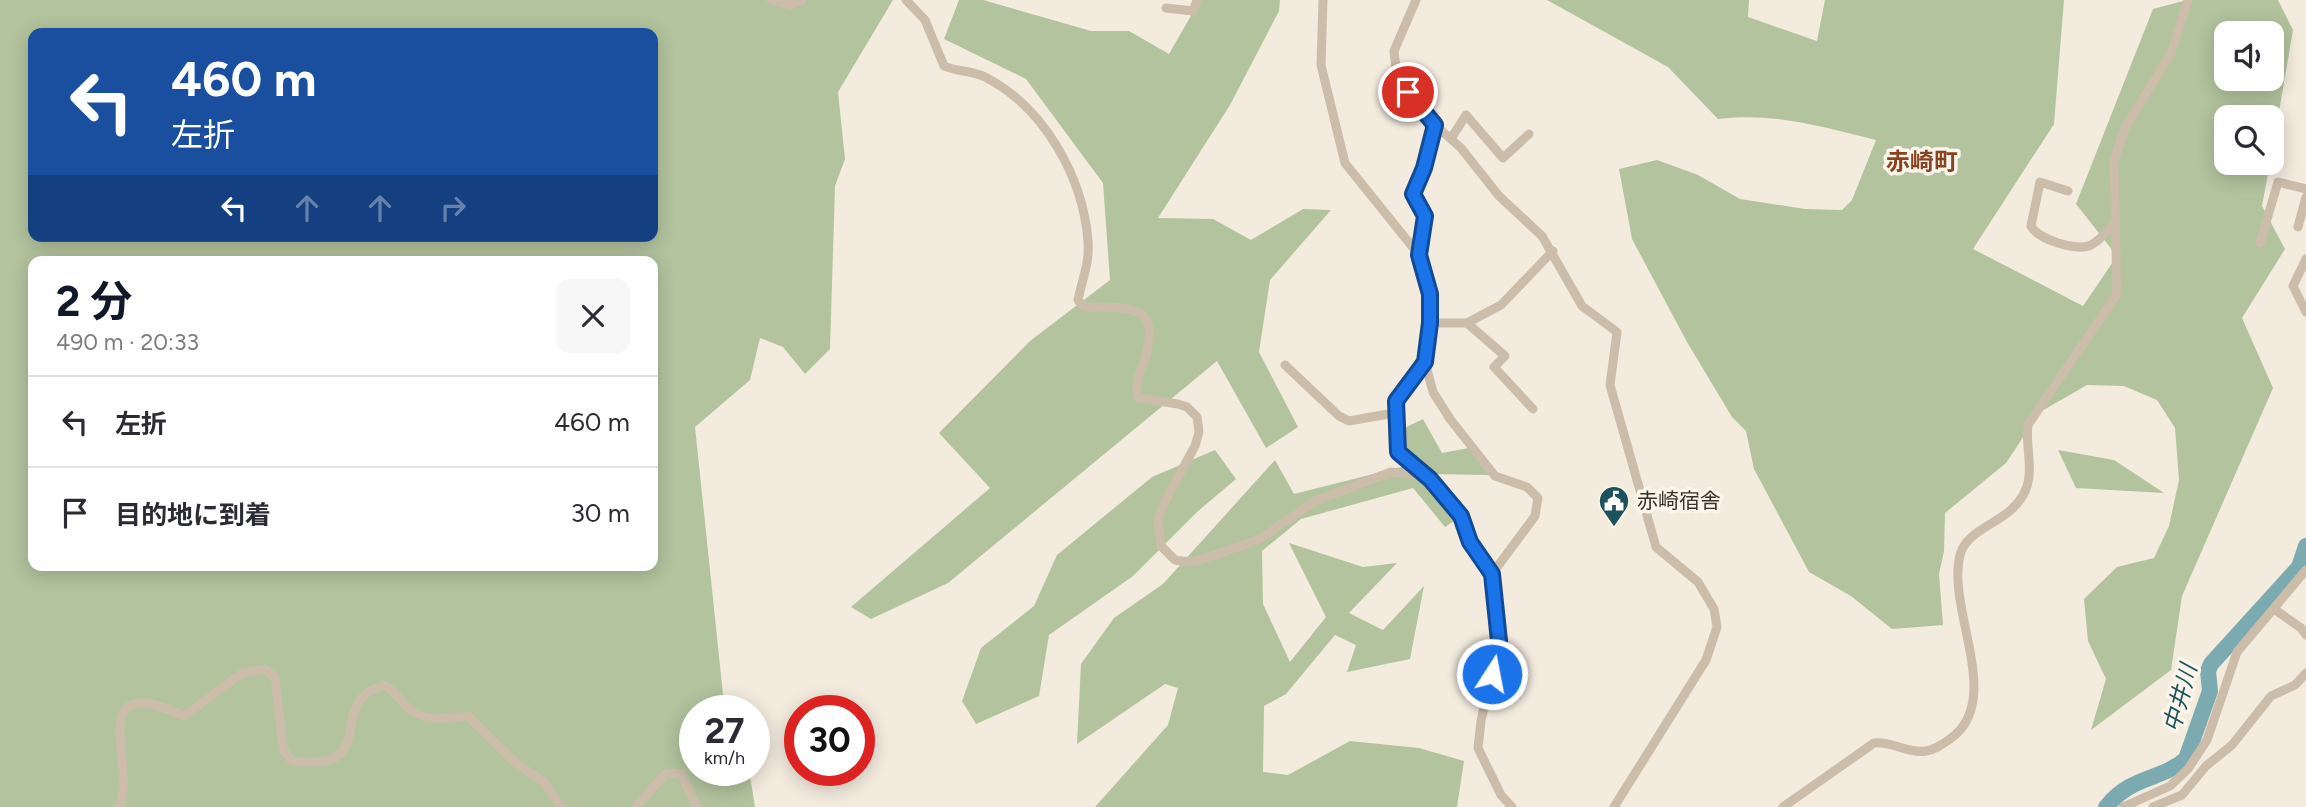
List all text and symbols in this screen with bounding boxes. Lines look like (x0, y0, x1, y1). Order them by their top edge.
map controls (2214, 21, 2284, 175)
button: sound (2214, 21, 2284, 91)
text: 460 m (171, 49, 317, 108)
icon: left (56, 56, 147, 147)
pin (1378, 62, 1438, 122)
icon: arrive (1389, 73, 1427, 111)
button: search (2214, 105, 2284, 175)
text: 左折 (171, 116, 235, 154)
district label: 赤崎町 (1886, 147, 1958, 176)
icon: left (215, 189, 253, 227)
icon: ahead (288, 189, 326, 227)
icon: ahead (361, 189, 399, 227)
icon: right (434, 189, 472, 227)
text: 2 分 (56, 276, 132, 327)
button: close (556, 279, 630, 353)
text: 490 m · 20:33 (56, 328, 199, 356)
icon: left (56, 403, 94, 441)
text: 460 m (554, 406, 630, 438)
text: 左折 (115, 408, 167, 440)
public building icon: 赤崎宿舎 (1597, 484, 1631, 528)
place label: 赤崎宿舎 (1637, 488, 1721, 513)
icon: arrive (56, 494, 94, 532)
text: 30 m (571, 497, 630, 529)
text: 目的地に到着 (115, 499, 271, 531)
position arrow (1455, 637, 1529, 711)
water label: 中井川 (2158, 658, 2203, 735)
speed limit sign: 30 (784, 695, 875, 786)
text: 27 (705, 710, 744, 752)
text: km/h (704, 747, 745, 769)

